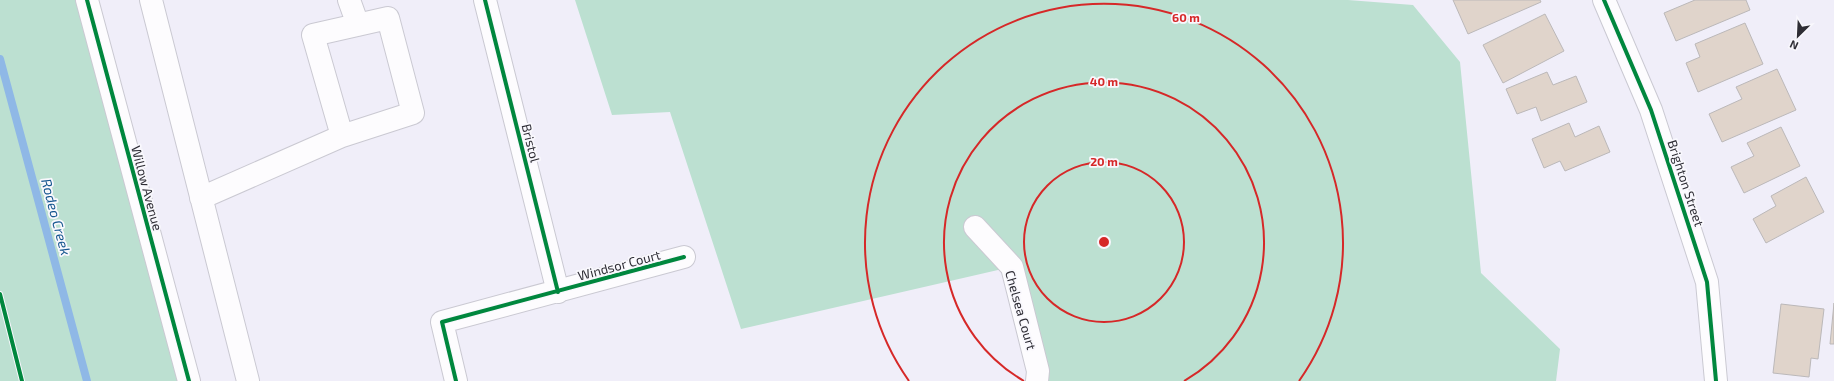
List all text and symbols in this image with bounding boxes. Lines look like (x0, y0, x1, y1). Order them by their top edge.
text: 60 m (1172, 10, 1200, 24)
north arrow (1778, 16, 1818, 56)
text: N (1787, 38, 1800, 53)
text: 40 m (1090, 74, 1118, 88)
street label: Bristol (518, 122, 544, 164)
street label: Brighton Street (1664, 138, 1708, 228)
street label: Willow Avenue (128, 144, 166, 232)
text: 20 m (1090, 154, 1118, 168)
water label: Rodeo Creek (38, 177, 75, 257)
centre of rings (1097, 235, 1111, 249)
street label: Windsor Court (576, 246, 662, 284)
street label: Chelsea Court (1002, 268, 1040, 352)

